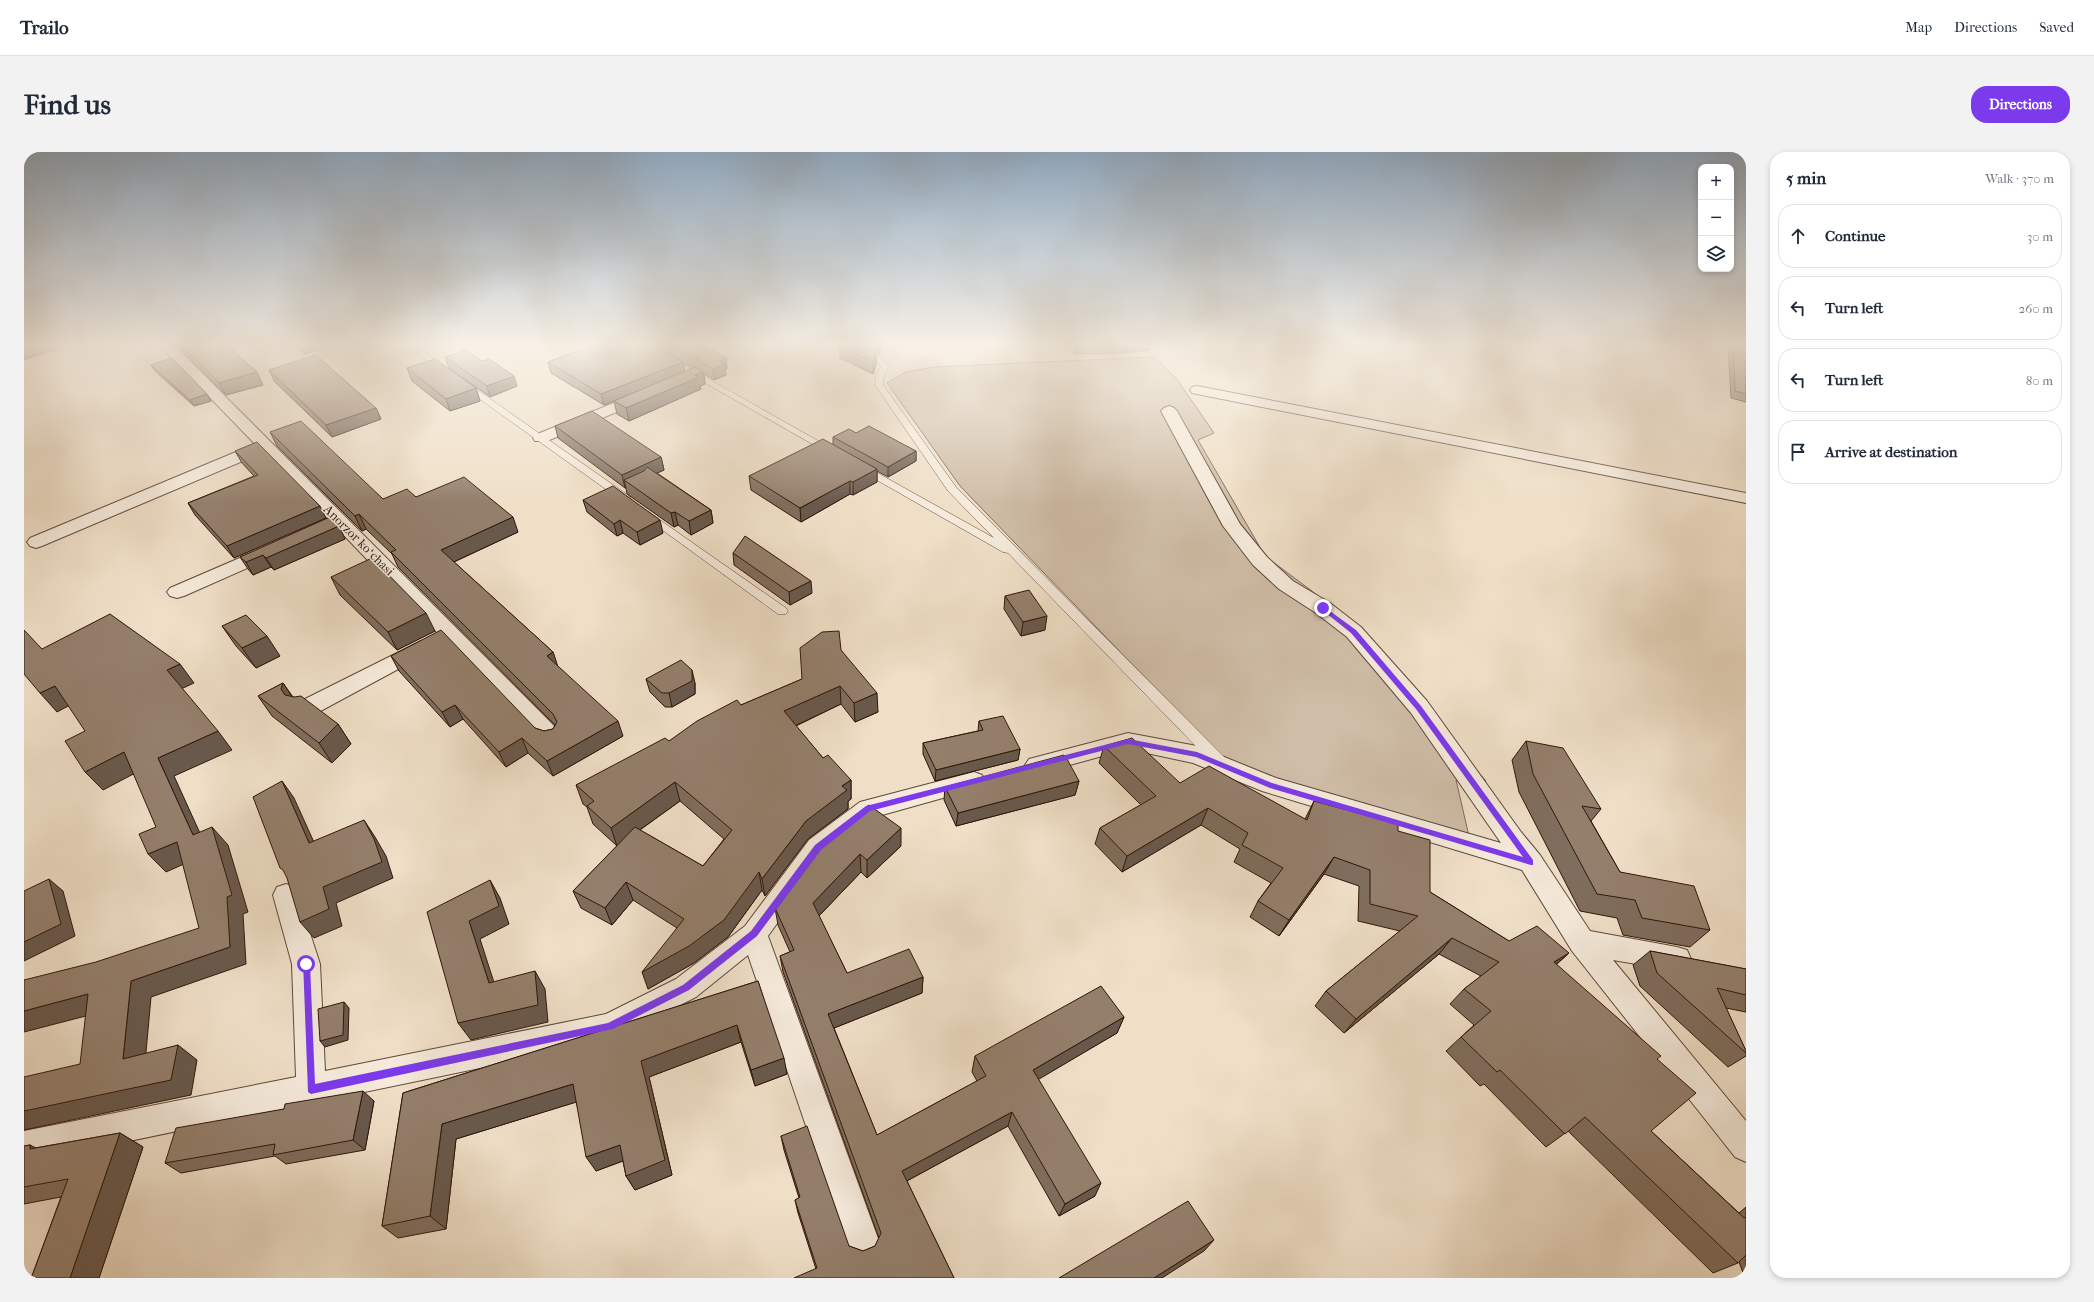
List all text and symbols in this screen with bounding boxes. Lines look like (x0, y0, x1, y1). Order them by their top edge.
text: Trailo (20, 17, 69, 39)
text: Map (1905, 19, 1932, 36)
text: Directions (1954, 19, 2017, 36)
text: Saved (2039, 19, 2074, 36)
button: Directions (1971, 86, 2070, 123)
text: Find us (24, 88, 111, 121)
map controls (1698, 164, 1734, 272)
button: + (1698, 164, 1734, 200)
text: 5 min (1786, 168, 1826, 188)
text: Walk · 370 m (1985, 171, 2054, 186)
button: − (1698, 200, 1734, 236)
icon: ahead (1787, 225, 1809, 247)
text: Continue (1825, 227, 1885, 245)
text: 30 m (2027, 229, 2053, 244)
button: layers (1698, 236, 1734, 272)
icon: left (1787, 297, 1809, 319)
text: Turn left (1825, 299, 1883, 317)
text: 260 m (2019, 301, 2053, 316)
icon: left (1787, 369, 1809, 391)
text: Turn left (1825, 371, 1883, 389)
text: 80 m (2026, 373, 2053, 388)
icon: arrive (1787, 441, 1809, 463)
text: Arrive at destination (1825, 443, 1957, 461)
street label: Anorzor koʻchasi (320, 501, 397, 578)
route end (1314, 599, 1332, 617)
route start (297, 955, 315, 973)

